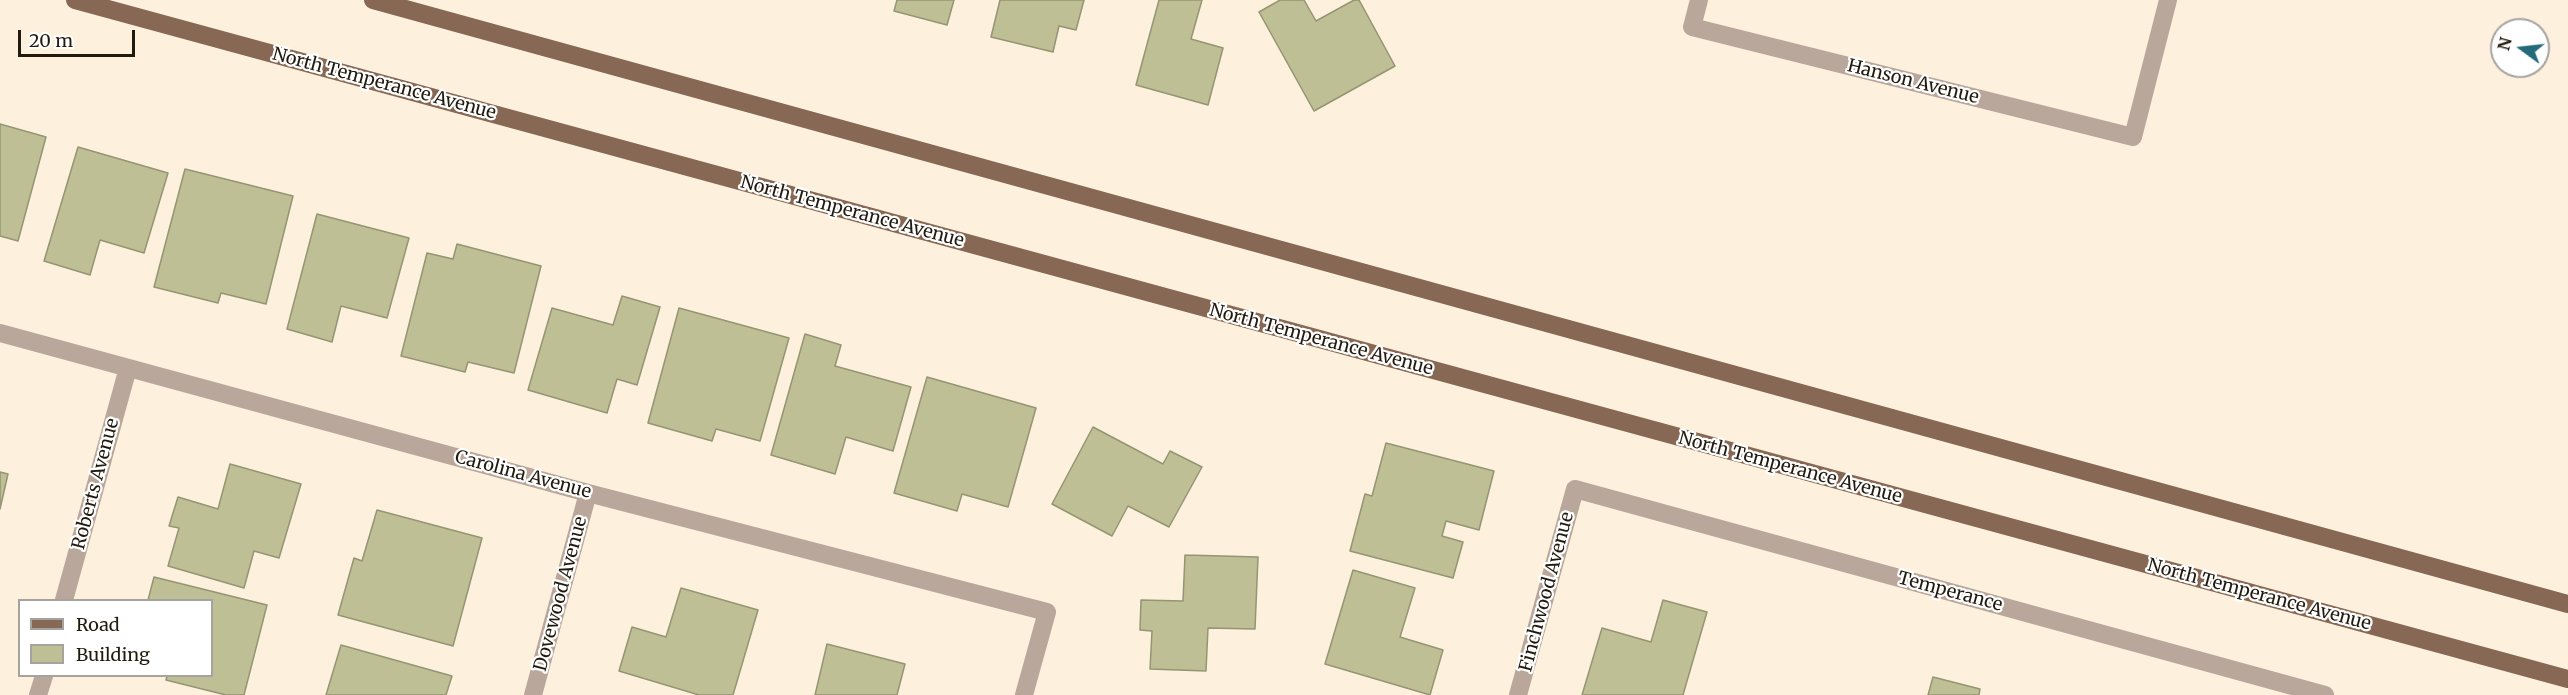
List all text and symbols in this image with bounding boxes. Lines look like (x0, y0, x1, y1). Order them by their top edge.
scale bar (21, 18, 138, 56)
north arrow (2490, 18, 2550, 78)
text: 20 m (29, 29, 73, 52)
text: N (2493, 35, 2516, 53)
street label: North Temperance Avenue (270, 44, 498, 124)
street label: Hanson Avenue (1845, 55, 1981, 109)
street label: North Temperance Avenue (738, 172, 966, 252)
street label: North Temperance Avenue (1207, 300, 1435, 380)
street label: Roberts Avenue (68, 416, 124, 552)
street label: North Temperance Avenue (1676, 428, 1904, 508)
street label: Carolina Avenue (453, 446, 593, 504)
street label: Finchwood Avenue (1515, 510, 1579, 674)
street label: Dovewood Avenue (530, 514, 592, 674)
street label: North Temperance Avenue (2145, 555, 2373, 635)
street label: Temperance (1895, 568, 2005, 616)
legend (18, 599, 213, 677)
text: Road (76, 613, 120, 636)
text: Building (76, 643, 150, 666)

